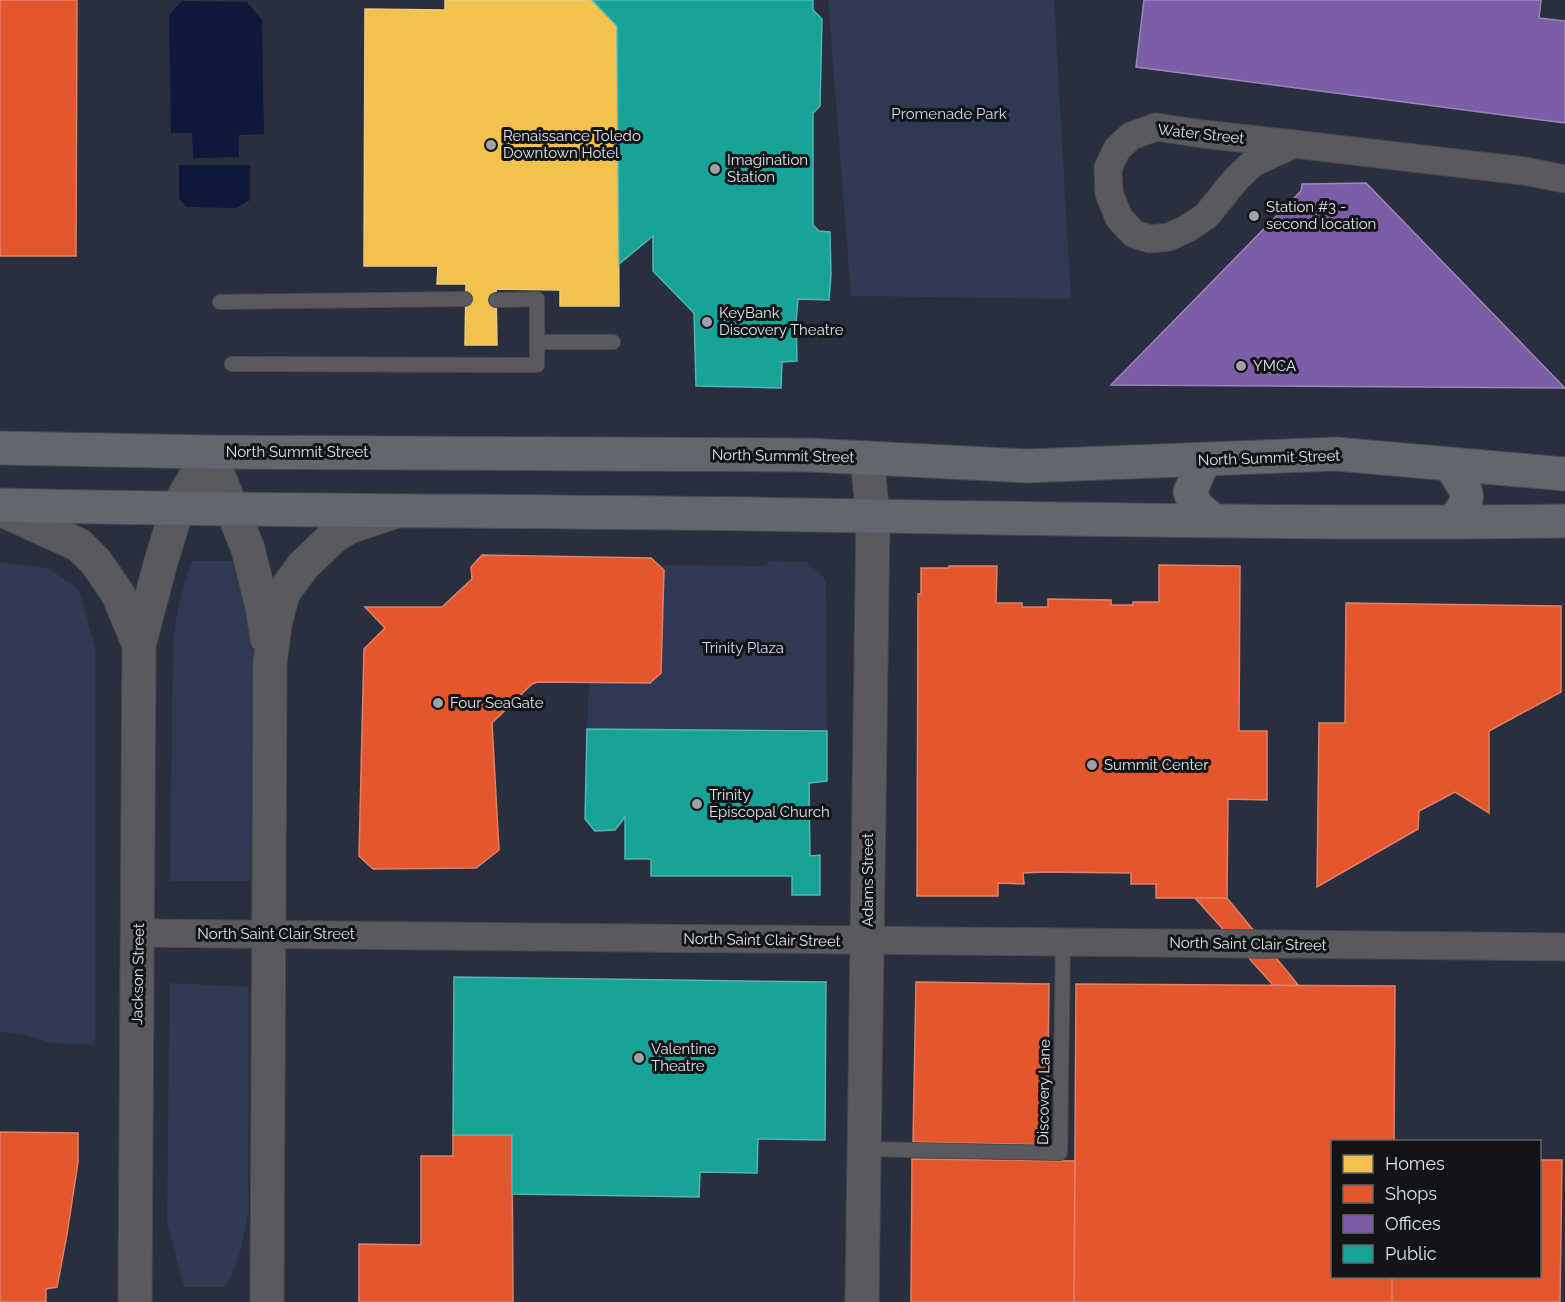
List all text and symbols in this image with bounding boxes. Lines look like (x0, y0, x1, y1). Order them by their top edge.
park label: Promenade Park (891, 105, 1007, 123)
street label: Water Street (1157, 120, 1245, 148)
place label: Renaissance Toledo Downtown Hotel (503, 127, 641, 162)
marker: Renaissance Toledo Downtown Hotel (484, 138, 498, 152)
place label: Imagination Station (727, 151, 808, 186)
marker: Imagination Station (708, 162, 722, 176)
place label: Station #3 - second location (1266, 198, 1376, 233)
marker: Station #3 - second location (1247, 209, 1261, 223)
place label: KeyBank Discovery Theatre (719, 304, 844, 339)
marker: KeyBank Discovery Theatre (700, 315, 714, 329)
place label: YMCA (1253, 357, 1296, 375)
marker: YMCA (1234, 359, 1248, 373)
street label: North Summit Street (226, 443, 368, 461)
street label: North Summit Street (712, 446, 854, 466)
street label: North Summit Street (1197, 447, 1341, 469)
park label: Trinity Plaza (702, 639, 784, 657)
place label: Four SeaGate (450, 694, 544, 712)
marker: Four SeaGate (431, 696, 445, 710)
place label: Summit Center (1104, 756, 1209, 774)
marker: Summit Center (1085, 758, 1099, 772)
place label: Trinity Episcopal Church (709, 786, 830, 821)
marker: Trinity Episcopal Church (690, 797, 704, 811)
street label: Adams Street (859, 833, 877, 927)
street label: Jackson Street (128, 923, 148, 1025)
street label: North Saint Clair Street (197, 925, 355, 943)
street label: North Saint Clair Street (683, 930, 841, 950)
street label: North Saint Clair Street (1169, 934, 1327, 954)
street label: Discovery Lane (1034, 1039, 1054, 1145)
place label: Valentine Theatre (651, 1040, 716, 1075)
marker: Valentine Theatre (632, 1051, 646, 1065)
legend (1331, 1140, 1541, 1278)
text: Homes (1385, 1153, 1445, 1174)
text: Shops (1385, 1183, 1437, 1204)
text: Offices (1385, 1213, 1441, 1234)
text: Public (1385, 1243, 1437, 1264)

